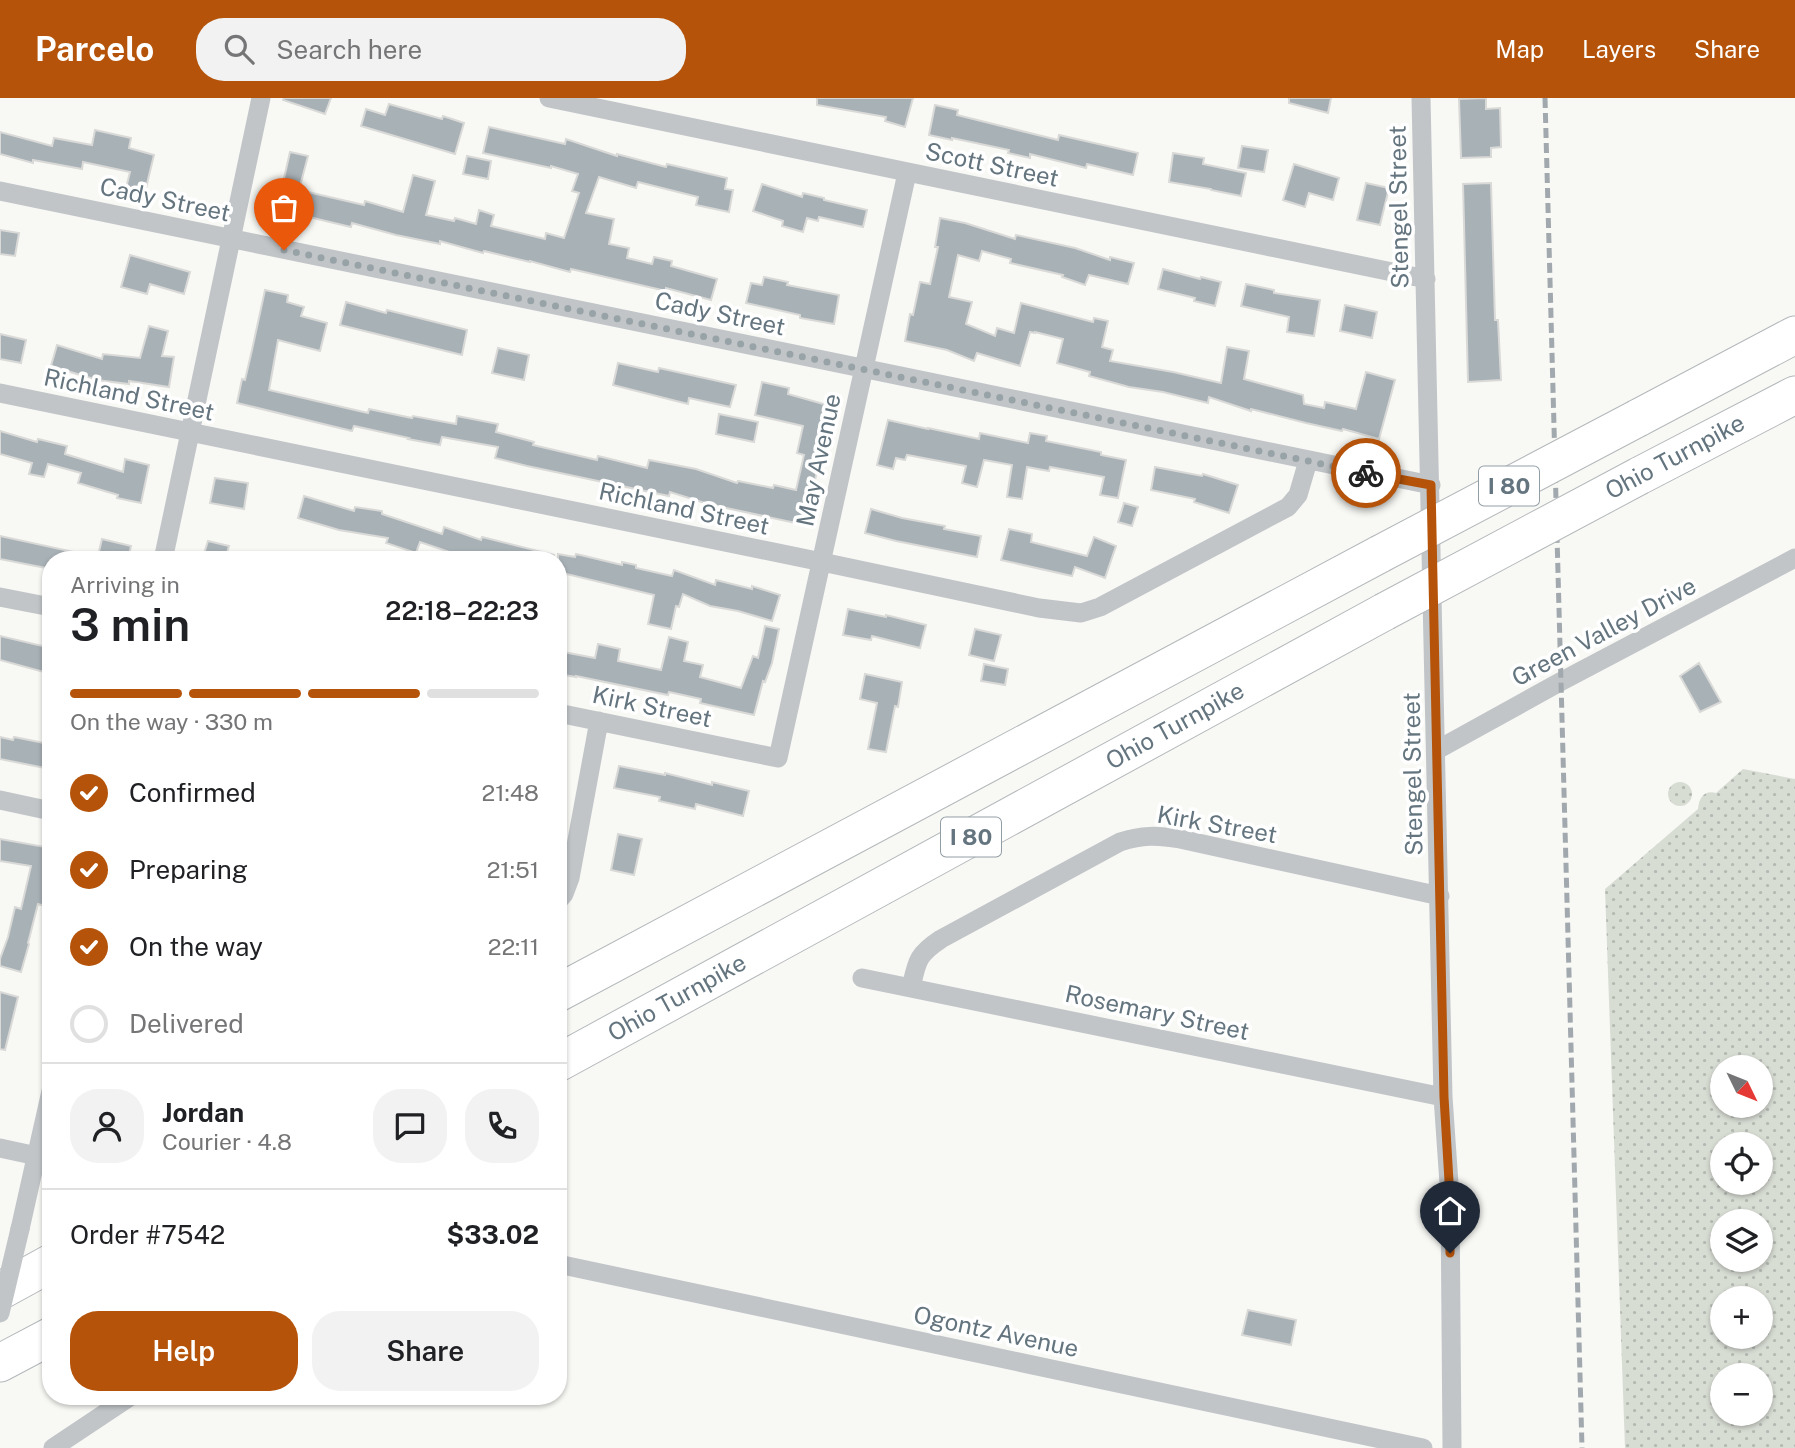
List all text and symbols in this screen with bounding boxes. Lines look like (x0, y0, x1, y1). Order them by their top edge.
search box (196, 18, 686, 81)
text: Parcelo (35, 30, 154, 68)
icon: search (220, 30, 258, 68)
text: Search here (276, 34, 422, 65)
text: Map (1495, 35, 1544, 63)
text: Layers (1582, 35, 1656, 63)
text: Share (1694, 35, 1760, 63)
street label: Stengel Street (1383, 125, 1413, 289)
street label: Scott Street (923, 136, 1061, 192)
street label: Cady Street (97, 172, 233, 227)
pin (254, 178, 314, 250)
icon: bag (265, 189, 303, 227)
street label: Cady Street (652, 286, 788, 341)
street label: Richland Street (42, 362, 217, 426)
street label: May Avenue (790, 391, 846, 529)
street label: Ohio Turnpike (1600, 408, 1749, 505)
courier (1331, 438, 1401, 508)
icon: bike (1347, 454, 1385, 492)
road number: I 80 (1479, 466, 1539, 506)
street label: Richland Street (597, 476, 772, 540)
text: Arriving in (70, 571, 180, 598)
street label: Green Valley Drive (1507, 571, 1700, 691)
text: 22:18–22:23 (385, 595, 539, 626)
text: 3 min (70, 597, 190, 651)
street label: Ohio Turnpike (1101, 676, 1248, 775)
street label: Kirk Street (590, 680, 714, 732)
street label: Stengel Street (1397, 692, 1427, 856)
text: On the way · 330 m (70, 708, 273, 735)
icon: check (70, 774, 108, 812)
text: Confirmed (129, 777, 256, 808)
text: 21:48 (482, 779, 539, 806)
street label: Kirk Street (1155, 800, 1279, 848)
road number: I 80 (941, 818, 1001, 856)
icon: check (70, 851, 108, 889)
text: Preparing (129, 854, 248, 885)
text: 21:51 (487, 856, 539, 883)
icon: check (70, 928, 108, 966)
text: On the way (129, 931, 263, 962)
text: 22:11 (488, 933, 539, 960)
street label: Ohio Turnpike (603, 948, 750, 1047)
street label: Rosemary Street (1063, 979, 1252, 1045)
text: Delivered (129, 1008, 244, 1039)
north arrow (1710, 1055, 1773, 1118)
map controls (1710, 1055, 1773, 1426)
button: person (70, 1089, 144, 1163)
button: chat (373, 1089, 447, 1163)
button: phone (465, 1089, 539, 1163)
text: Jordan (162, 1097, 244, 1128)
text: Courier · 4.8 (162, 1128, 292, 1155)
button: locate (1710, 1132, 1773, 1195)
pin (1420, 1181, 1480, 1253)
icon: home (1431, 1192, 1469, 1230)
button: layers (1710, 1209, 1773, 1272)
text: Order #7542 (70, 1219, 225, 1250)
text: $33.02 (447, 1219, 539, 1250)
button: + (1710, 1286, 1773, 1349)
street label: Ogontz Avenue (911, 1300, 1081, 1362)
button: Help (70, 1311, 298, 1391)
button: Share (312, 1311, 539, 1391)
button: − (1710, 1363, 1773, 1426)

